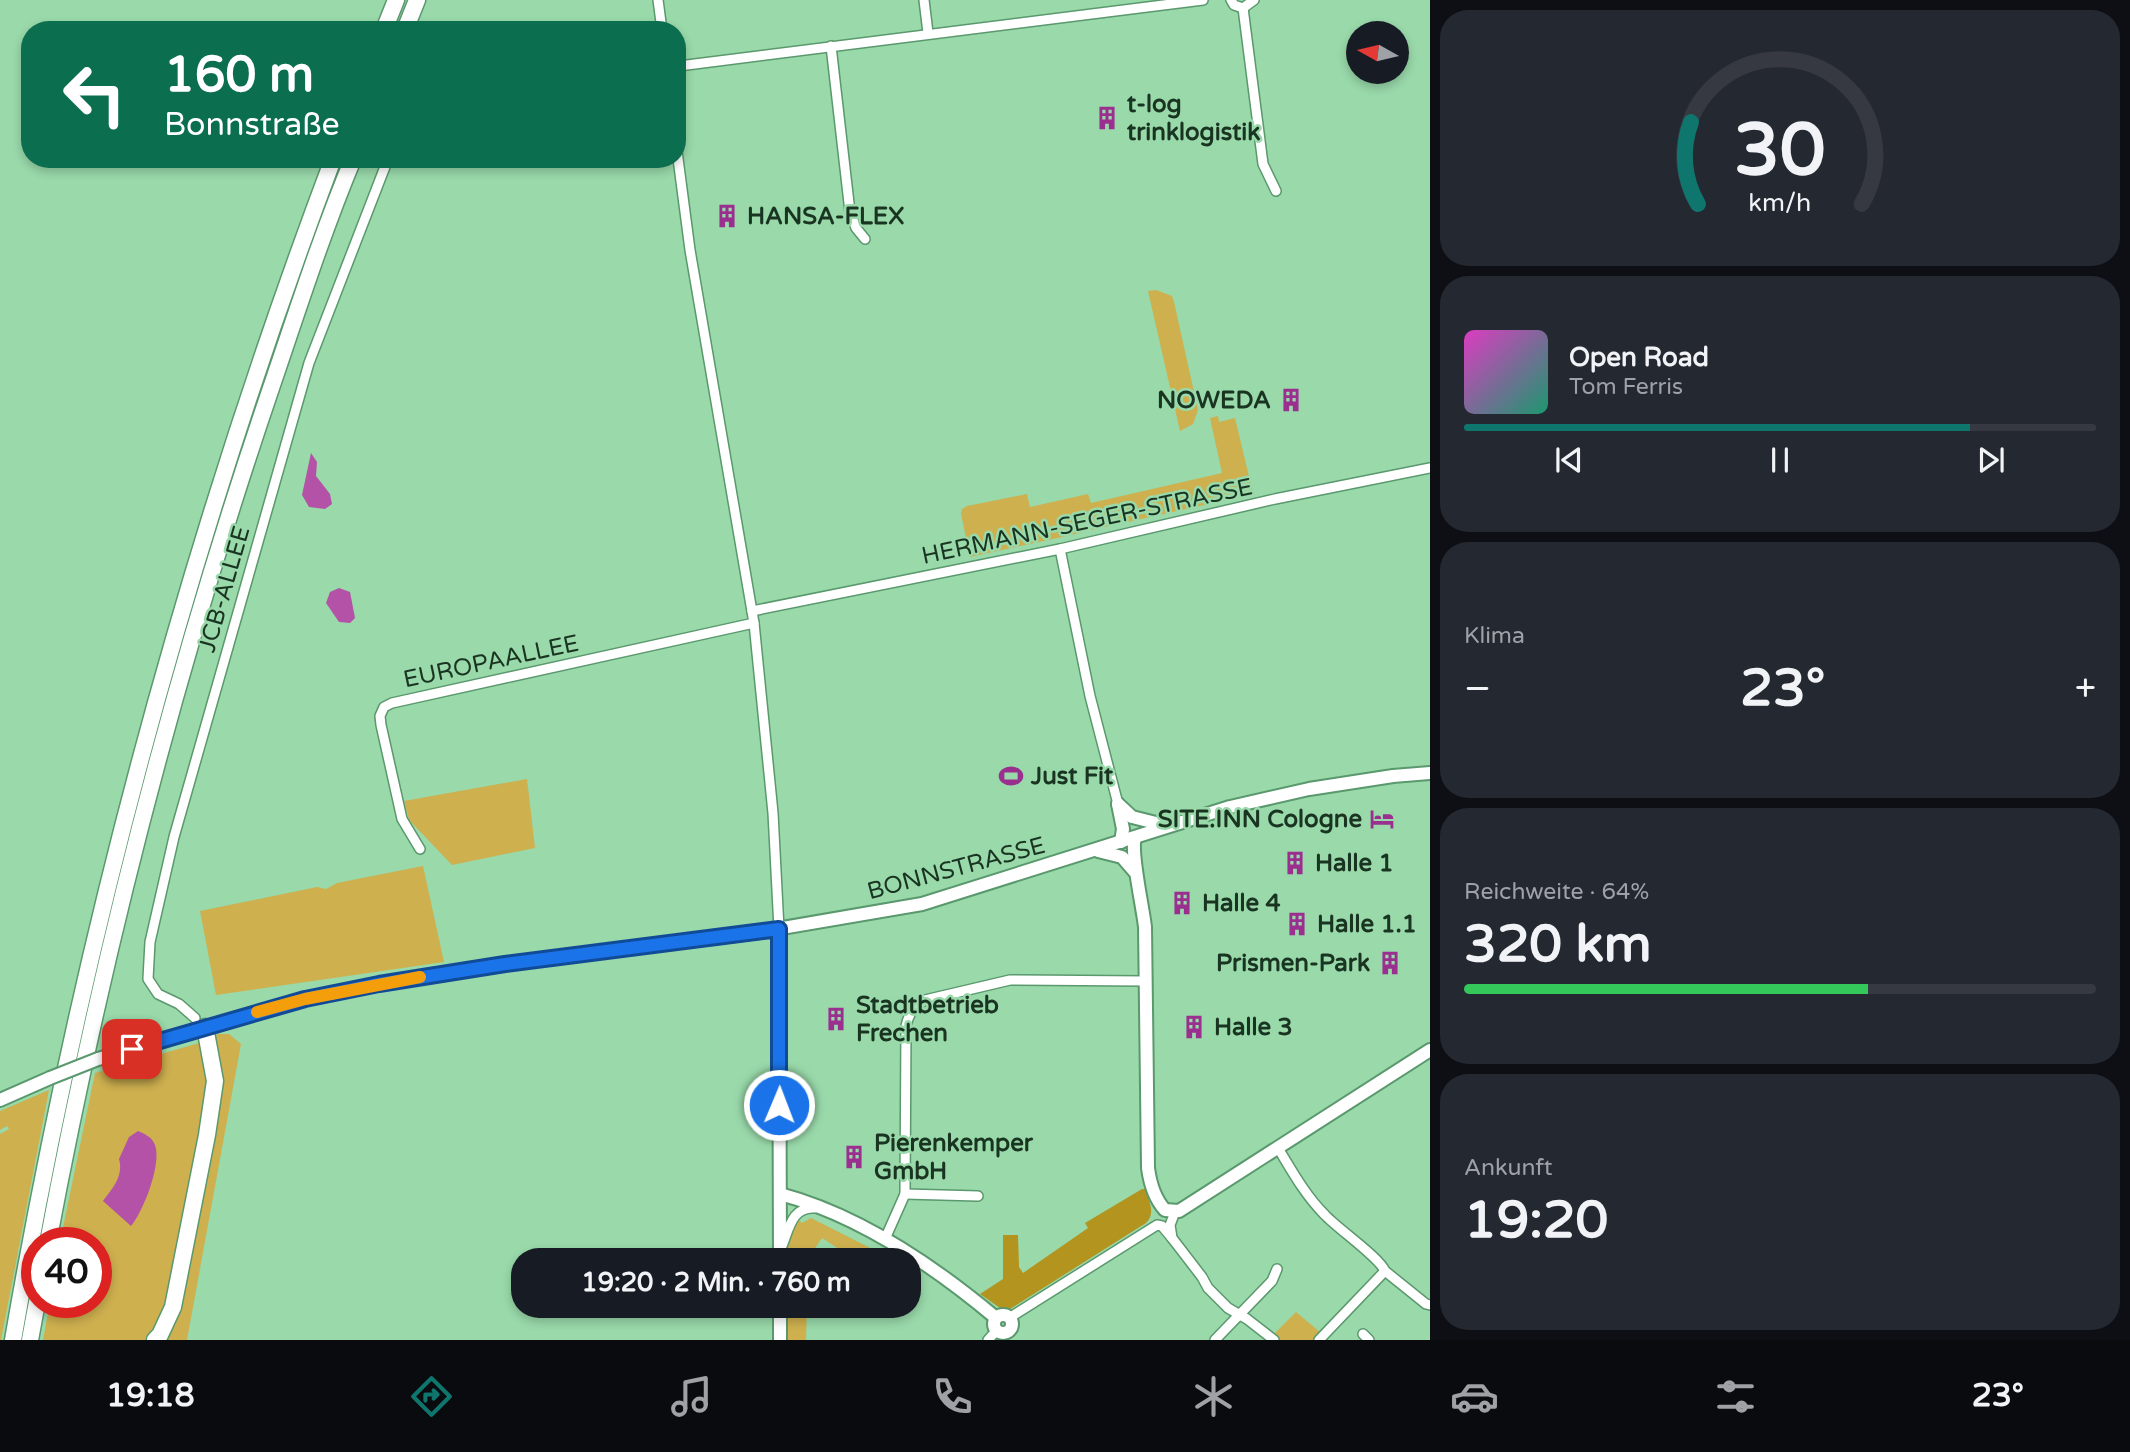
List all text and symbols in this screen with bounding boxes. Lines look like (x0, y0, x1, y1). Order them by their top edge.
north arrow (1346, 21, 1409, 84)
map controls (1346, 21, 1409, 84)
text: 160 m (164, 46, 314, 105)
icon: left (49, 49, 140, 140)
place label: t-log trinklogistik (1127, 90, 1260, 147)
building icon: t-log trinklogistik (1093, 104, 1121, 132)
text: Bonnstraße (164, 106, 340, 144)
text: 30 (1734, 107, 1826, 195)
text: km/h (1749, 188, 1811, 218)
building icon: HANSA-FLEX (713, 202, 741, 230)
place label: HANSA-FLEX (747, 202, 904, 231)
text: Open Road (1569, 342, 1709, 373)
text: Tom Ferris (1569, 373, 1683, 401)
place label: NOWEDA (1157, 386, 1271, 415)
building icon: NOWEDA (1277, 386, 1305, 414)
icon: previous (1550, 441, 1588, 479)
icon: pause (1761, 441, 1799, 479)
icon: next (1972, 441, 2010, 479)
street label: HERMANN-SEGER-STRASSE (919, 472, 1255, 571)
street label: JCB-ALLEE (193, 523, 256, 656)
text: Klima (1464, 622, 1525, 650)
street label: EUROPAALLEE (401, 629, 582, 694)
text: 23° (1740, 657, 1825, 720)
text: − (1464, 666, 1491, 712)
text: + (2075, 666, 2096, 712)
sports icon: Just Fit (997, 762, 1025, 790)
place label: Just Fit (1030, 762, 1114, 791)
place label: SITE.INN Cologne (1158, 805, 1362, 834)
hotel icon: SITE.INN Cologne (1368, 805, 1396, 833)
street label: BONNSTRASSE (864, 831, 1048, 906)
building icon: Halle 1 (1281, 849, 1309, 877)
place label: Halle 1 (1315, 849, 1393, 878)
text: Reichweite · 64% (1464, 878, 1649, 906)
building icon: Halle 4 (1168, 889, 1196, 917)
place label: Halle 4 (1202, 889, 1280, 918)
building icon: Halle 1.1 (1283, 910, 1311, 938)
place label: Halle 1.1 (1317, 910, 1417, 939)
text: 320 km (1464, 913, 1652, 976)
place label: Prismen-Park (1216, 949, 1370, 978)
building icon: Prismen-Park (1376, 949, 1404, 977)
place label: Stadtbetrieb Frechen (856, 991, 999, 1048)
building icon: Stadtbetrieb Frechen (822, 1005, 850, 1033)
building icon: Halle 3 (1180, 1013, 1208, 1041)
place label: Halle 3 (1214, 1013, 1292, 1042)
pin (102, 1019, 162, 1079)
icon: arrive (113, 1030, 151, 1068)
position arrow (742, 1068, 816, 1142)
place label: Pierenkemper GmbH (874, 1129, 1034, 1186)
building icon: Pierenkemper GmbH (840, 1143, 868, 1171)
text: Ankunft (1464, 1154, 1553, 1182)
text: 19:20 (1464, 1189, 1608, 1252)
speed limit sign: 40 (21, 1227, 112, 1318)
text: 19:20 · 2 Min. · 760 m (581, 1267, 851, 1298)
icon: directions (407, 1372, 456, 1421)
icon: music (667, 1372, 716, 1421)
icon: phone (928, 1372, 977, 1421)
icon: climate (1189, 1372, 1238, 1421)
icon: car (1450, 1372, 1499, 1421)
icon: filters (1711, 1372, 1760, 1421)
text: 19:18 (106, 1377, 195, 1415)
text: 23° (1972, 1377, 2024, 1415)

